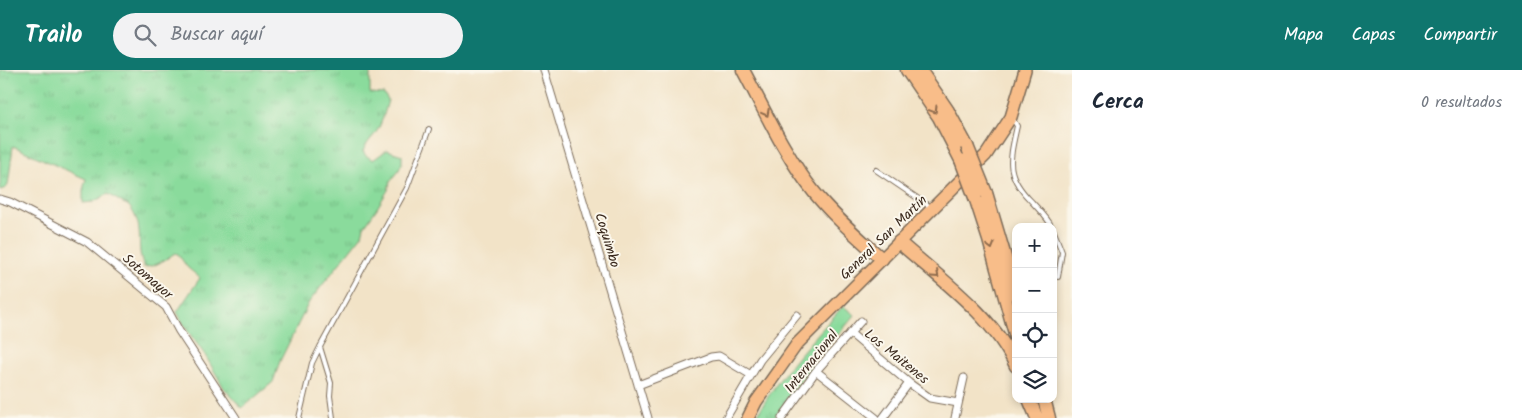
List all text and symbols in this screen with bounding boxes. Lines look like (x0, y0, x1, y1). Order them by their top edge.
search box (113, 13, 463, 58)
text: Trailo (25, 16, 83, 55)
text: Buscar aquí (171, 20, 263, 50)
icon: search (131, 21, 159, 49)
text: Mapa (1284, 21, 1324, 50)
text: Capas (1352, 21, 1396, 50)
text: Compartir (1424, 21, 1497, 50)
text: Cerca (1092, 86, 1144, 119)
text: 0 resultados (1421, 90, 1502, 115)
one-way arrow (928, 105, 938, 114)
one-way arrow (760, 108, 770, 117)
street label: General San Martín (835, 190, 932, 285)
street label: Coquimbo (588, 210, 626, 270)
map controls (1012, 223, 1057, 403)
button: + (1012, 223, 1057, 268)
one-way arrow (985, 242, 996, 251)
street label: Sotomayor (117, 249, 179, 306)
button: − (1012, 268, 1057, 313)
one-way arrow (930, 269, 939, 278)
button: locate (1012, 313, 1057, 358)
street label: Los Maitenes (859, 324, 934, 390)
street label: Internacional (779, 325, 844, 398)
button: layers (1012, 358, 1057, 403)

